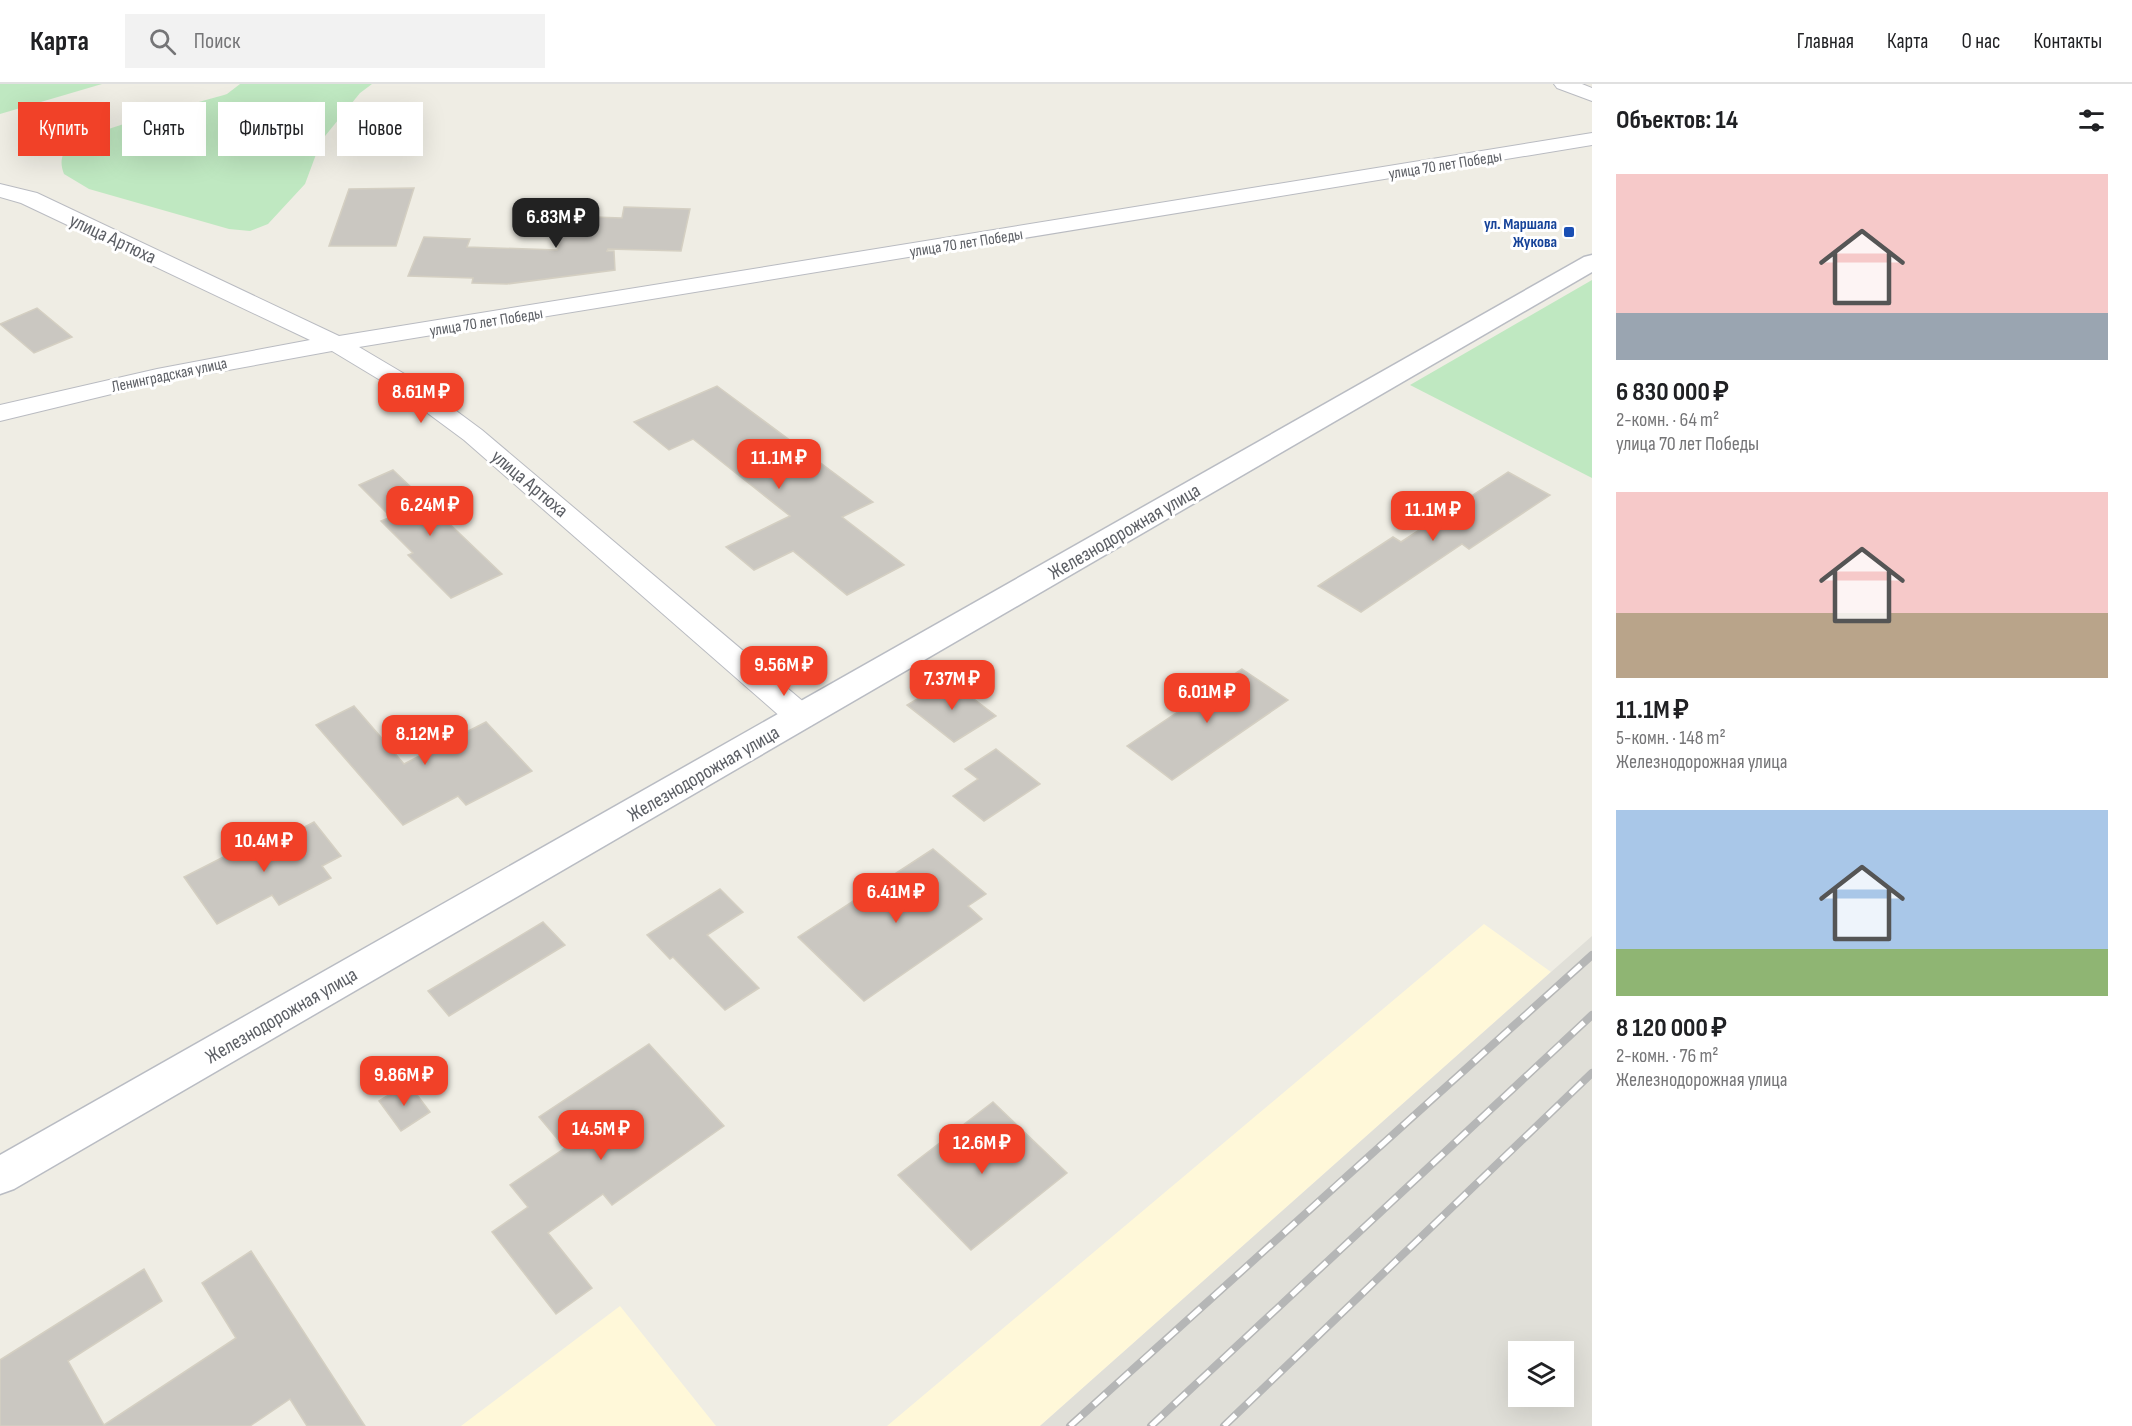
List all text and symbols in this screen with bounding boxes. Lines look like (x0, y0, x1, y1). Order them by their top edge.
search box (125, 14, 545, 68)
text: Карта (30, 25, 89, 58)
icon: search (146, 25, 179, 58)
text: Поиск (194, 28, 240, 55)
text: Главная (1797, 29, 1854, 54)
text: Карта (1887, 29, 1928, 54)
text: О нас (1961, 29, 2000, 54)
text: Контакты (2033, 29, 2102, 54)
chip: Купить (18, 102, 110, 156)
chip: Снять (122, 102, 206, 156)
chip: Фильтры (218, 102, 325, 156)
chip: Новое (337, 102, 423, 156)
icon: filters (2075, 104, 2108, 137)
text: Объектов: 14 (1616, 105, 1738, 136)
street label: улица 70 лет Победы (1387, 147, 1503, 184)
pin: 6.83M ₽ (501, 198, 611, 249)
text: 6.83M ₽ (526, 205, 586, 229)
street label: улица Артюха (65, 208, 160, 269)
icon: home (1808, 213, 1916, 321)
place label: ул. Маршала Жукова (1484, 215, 1557, 252)
street label: улица 70 лет Победы (908, 225, 1024, 262)
marker: ул. Маршала Жукова (1562, 225, 1576, 239)
street label: улица 70 лет Победы (428, 304, 544, 341)
street label: Ленинградская улица (110, 354, 229, 397)
pin: 8.61M ₽ (366, 373, 476, 424)
text: 6 830 000 ₽ (1616, 377, 1729, 408)
text: 8.61M ₽ (392, 380, 450, 404)
text: 2-комн. · 64 m² (1616, 408, 1719, 432)
text: улица 70 лет Победы (1616, 432, 1759, 456)
pin: 11.1M ₽ (724, 439, 834, 490)
street label: улица Артюха (486, 445, 573, 523)
text: 11.1M ₽ (751, 446, 807, 470)
street label: Железнодорожная улица (1044, 479, 1205, 585)
pin: 6.24M ₽ (375, 486, 485, 537)
pin: 11.1M ₽ (1378, 491, 1488, 542)
text: 6.24M ₽ (400, 493, 460, 517)
text: 11.1M ₽ (1405, 498, 1461, 522)
icon: home (1808, 531, 1916, 639)
pin: 9.56M ₽ (729, 646, 839, 697)
text: 9.56M ₽ (754, 653, 814, 677)
pin: 7.37M ₽ (897, 660, 1007, 711)
text: 7.37M ₽ (924, 667, 980, 691)
pin: 6.01M ₽ (1152, 673, 1262, 724)
text: 6.01M ₽ (1178, 680, 1236, 704)
text: 11.1M ₽ (1616, 695, 1689, 726)
pin: 8.12M ₽ (370, 715, 480, 766)
street label: Железнодорожная улица (623, 721, 784, 827)
text: 8.12M ₽ (396, 722, 454, 746)
text: 5-комн. · 148 m² (1616, 726, 1726, 750)
text: Железнодорожная улица (1616, 750, 1787, 774)
pin: 10.4M ₽ (209, 822, 319, 873)
text: 10.4M ₽ (235, 829, 293, 853)
icon: home (1808, 849, 1916, 957)
pin: 6.41M ₽ (841, 873, 951, 924)
text: 6.41M ₽ (867, 880, 925, 904)
street label: Железнодорожная улица (201, 963, 362, 1069)
text: 8 120 000 ₽ (1616, 1013, 1727, 1044)
text: 2-комн. · 76 m² (1616, 1044, 1718, 1068)
pin: 9.86M ₽ (349, 1056, 459, 1107)
text: 9.86M ₽ (374, 1063, 434, 1087)
text: Железнодорожная улица (1616, 1068, 1787, 1092)
pin: 14.5M ₽ (546, 1110, 656, 1161)
text: 14.5M ₽ (572, 1117, 630, 1141)
pin: 12.6M ₽ (927, 1124, 1037, 1175)
text: 12.6M ₽ (953, 1131, 1011, 1155)
map controls (1508, 1341, 1574, 1407)
button: layers (1508, 1341, 1574, 1407)

